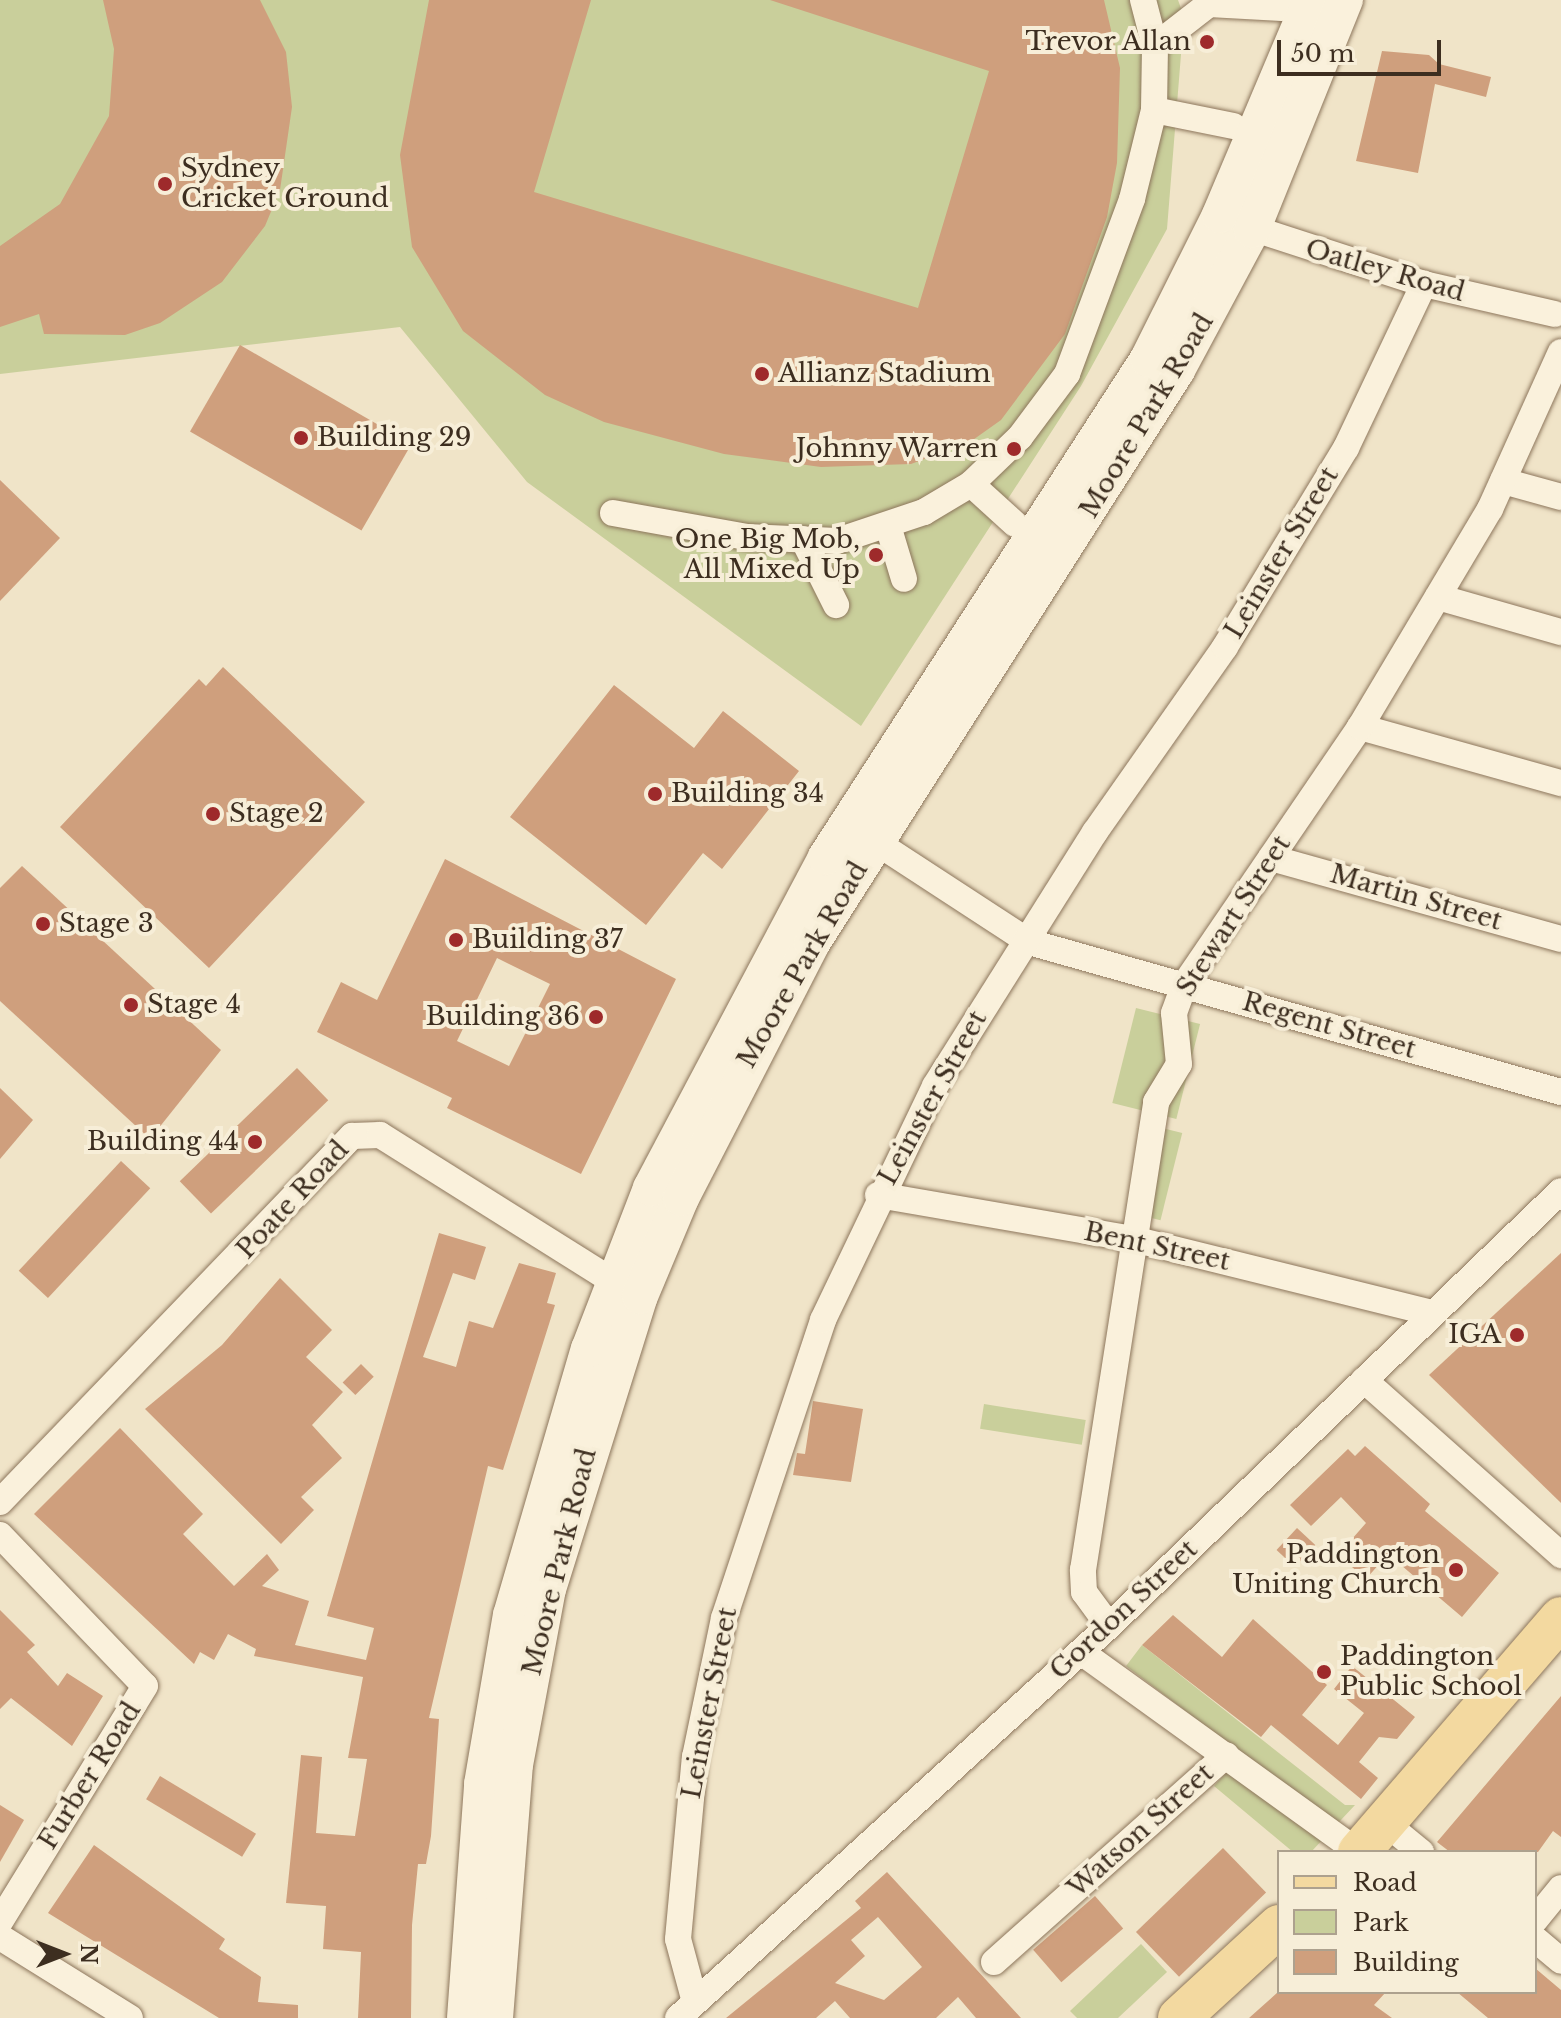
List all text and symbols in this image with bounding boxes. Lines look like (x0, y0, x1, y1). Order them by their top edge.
scale bar (1281, 24, 1445, 74)
place label: Trevor Allan (1024, 26, 1191, 58)
marker: Trevor Allan (1198, 33, 1216, 51)
text: 50 m (1291, 39, 1354, 68)
place label: Sydney Cricket Ground (181, 153, 389, 214)
marker: Sydney Cricket Ground (156, 175, 174, 193)
street label: Oatley Road (1301, 233, 1469, 309)
street label: Moore Park Road (1074, 308, 1220, 524)
place label: Allianz Stadium (778, 358, 991, 390)
marker: Allianz Stadium (753, 365, 771, 383)
place label: Building 29 (317, 422, 472, 454)
marker: Building 29 (292, 429, 310, 447)
place label: Johnny Warren (794, 433, 998, 465)
marker: Johnny Warren (1005, 440, 1023, 458)
street label: Leinster Street (1218, 461, 1346, 645)
place label: One Big Mob, All Mixed Up (675, 524, 860, 586)
marker: One Big Mob, All Mixed Up (867, 546, 885, 564)
place label: Building 34 (671, 778, 824, 810)
marker: Building 34 (646, 785, 664, 803)
place label: Stage 2 (229, 798, 324, 830)
marker: Stage 2 (204, 805, 222, 823)
street label: Stewart Street (1170, 830, 1298, 1002)
street label: Moore Park Road (731, 856, 875, 1074)
street label: Martin Street (1326, 859, 1506, 937)
place label: Stage 3 (59, 908, 154, 940)
marker: Stage 3 (34, 915, 52, 933)
place label: Building 37 (472, 924, 623, 956)
marker: Building 37 (447, 931, 465, 949)
street label: Regent Street (1239, 986, 1419, 1066)
place label: Stage 4 (147, 989, 241, 1021)
marker: Stage 4 (122, 996, 140, 1014)
place label: Building 36 (425, 1001, 580, 1033)
street label: Leinster Street (872, 1005, 994, 1191)
marker: Building 36 (587, 1008, 605, 1026)
place label: Building 44 (87, 1126, 239, 1158)
marker: Building 44 (246, 1133, 264, 1151)
street label: Poate Road (230, 1135, 356, 1265)
street label: Bent Street (1081, 1216, 1233, 1278)
place label: IGA (1448, 1319, 1501, 1351)
marker: IGA (1508, 1326, 1526, 1344)
street label: Moore Park Road (517, 1445, 603, 1679)
street label: Gordon Street (1044, 1534, 1204, 1686)
place label: Paddington Uniting Church (1232, 1539, 1440, 1600)
marker: Paddington Uniting Church (1447, 1561, 1465, 1579)
street label: Leinster Street (676, 1604, 744, 1802)
place label: Paddington Public School (1340, 1641, 1522, 1702)
marker: Paddington Public School (1315, 1663, 1333, 1681)
street label: Furber Road (32, 1696, 148, 1856)
street label: Watson Street (1062, 1758, 1220, 1904)
legend (1277, 1850, 1537, 1994)
text: Road (1353, 1868, 1417, 1897)
text: Park (1353, 1908, 1409, 1937)
north arrow (24, 1914, 104, 1994)
text: N (75, 1944, 102, 1964)
text: Building (1353, 1948, 1459, 1977)

